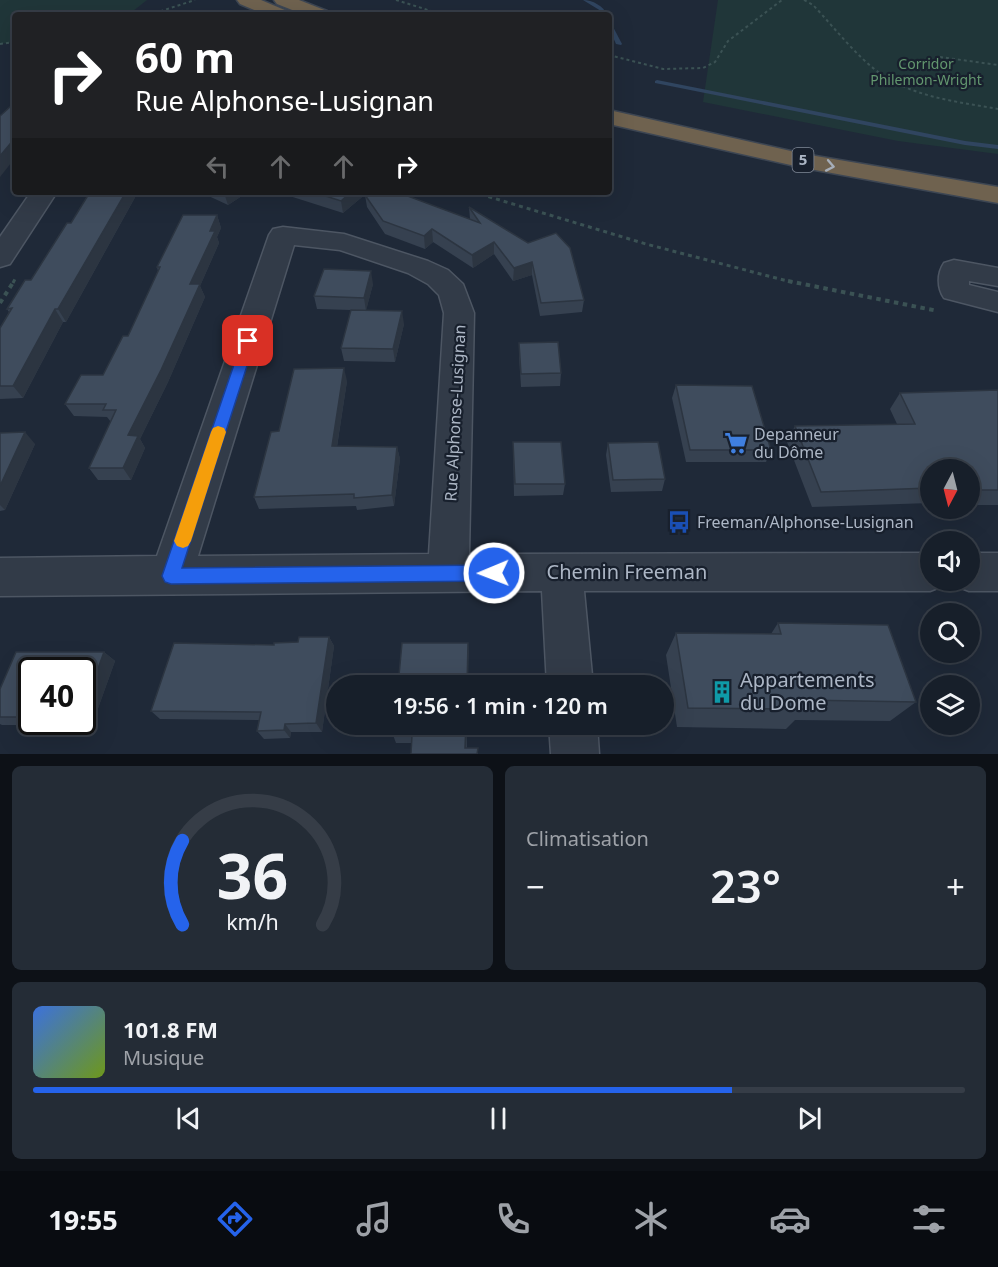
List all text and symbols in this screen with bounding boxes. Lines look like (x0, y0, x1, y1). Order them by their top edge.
text: 60 m (135, 28, 235, 85)
icon: right (36, 36, 114, 114)
park label: Corridor Philemon-Wright (870, 54, 982, 89)
text: Rue Alphonse-Lusignan (135, 82, 434, 119)
road number: 5 (792, 148, 814, 172)
icon: left (201, 150, 234, 183)
icon: ahead (264, 150, 297, 183)
icon: ahead (327, 150, 360, 183)
icon: right (390, 150, 423, 183)
one-way arrow (825, 159, 835, 172)
pin (222, 315, 273, 366)
icon: arrive (231, 324, 264, 357)
street label: Rue Alphonse-Lusignan (439, 324, 471, 502)
place label: Depanneur du Dôme (754, 423, 839, 463)
supermarket icon: Depanneur du Dôme (723, 430, 749, 456)
north arrow (920, 459, 980, 519)
map controls (920, 459, 980, 735)
bus stop icon: Freeman/Alphonse-Lusignan (666, 509, 692, 535)
place label: Freeman/Alphonse-Lusignan (697, 511, 914, 533)
button: sound (920, 531, 980, 591)
position arrow (462, 541, 526, 605)
street label: Chemin Freeman (547, 558, 707, 585)
button: search (920, 603, 980, 663)
speed limit sign: 40 (18, 657, 96, 735)
place label: Appartements du Dome (740, 666, 875, 716)
button: layers (920, 675, 980, 735)
building icon: Appartements du Dome (709, 679, 735, 705)
text: 19:56 · 1 min · 120 m (392, 690, 608, 720)
text: Climatisation (526, 825, 649, 852)
text: 36 (217, 832, 288, 917)
text: 23° (710, 855, 781, 916)
text: − (526, 864, 545, 909)
text: + (946, 864, 965, 909)
text: km/h (226, 907, 279, 936)
text: 101.8 FM (123, 1014, 218, 1044)
text: Musique (123, 1044, 204, 1071)
icon: previous (172, 1102, 205, 1135)
icon: pause (482, 1102, 515, 1135)
icon: next (793, 1102, 826, 1135)
icon: directions (214, 1198, 256, 1240)
icon: music (353, 1198, 395, 1240)
icon: phone (492, 1198, 534, 1240)
icon: climate (630, 1198, 672, 1240)
icon: car (769, 1198, 811, 1240)
icon: filters (908, 1198, 950, 1240)
text: 19:55 (48, 1201, 118, 1238)

